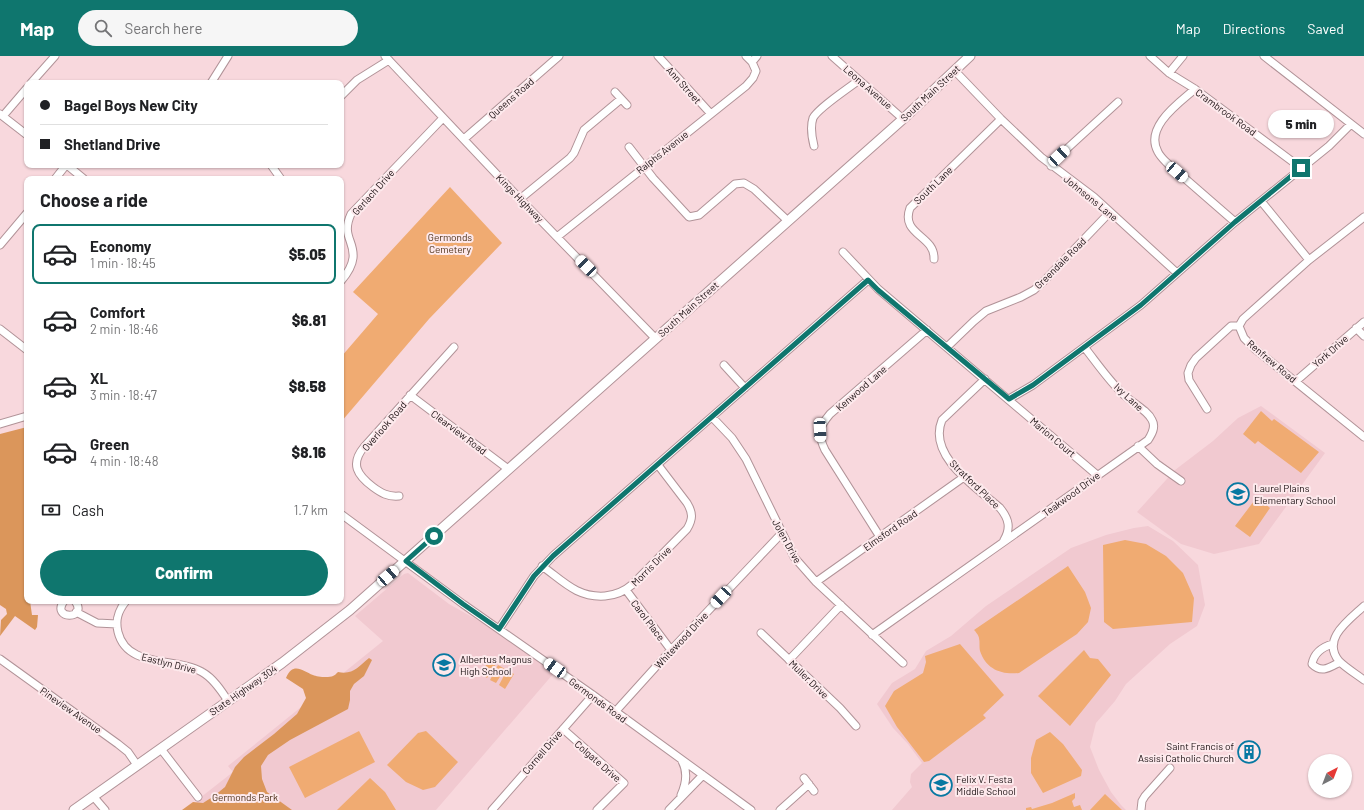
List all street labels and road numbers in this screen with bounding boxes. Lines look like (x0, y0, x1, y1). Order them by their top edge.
street label: South Main Street (898, 62, 963, 124)
street label: Leona Avenue (841, 63, 895, 111)
street label: Ann Street (664, 64, 704, 106)
street label: Queens Road (486, 75, 536, 121)
street label: Crambrook Road (1193, 86, 1259, 138)
street label: Ralphs Avenue (633, 128, 691, 176)
street label: South Lane (911, 164, 955, 206)
street label: Gerlach Drive (349, 167, 397, 217)
street label: Kings Highway (494, 171, 546, 225)
street label: Johnsons Lane (1062, 173, 1120, 223)
street label: Greendale Road (1032, 235, 1088, 291)
street label: South Main Street (655, 278, 721, 339)
street label: York Drive (1310, 332, 1350, 370)
street label: Renfrew Road (1245, 337, 1299, 385)
street label: Kenwood Lane (833, 363, 889, 413)
street label: Ivy Lane (1112, 381, 1146, 413)
street label: Overlook Road (359, 399, 409, 453)
street label: Clearview Road (429, 407, 489, 457)
street label: Marion Court (1028, 415, 1078, 460)
street label: Stratford Place (947, 457, 1003, 511)
street label: Teakwood Drive (1040, 469, 1102, 519)
street label: Elmsford Road (861, 507, 919, 553)
street label: Jolen Drive (770, 517, 804, 565)
street label: Morris Drive (629, 544, 673, 588)
street label: Carol Place (629, 597, 667, 643)
street label: Whitewood Drive (652, 609, 710, 671)
street label: Eastlyn Drive (140, 650, 198, 676)
street label: Muller Drive (787, 657, 831, 701)
street label: State Highway 304 (207, 662, 279, 718)
street label: Germonds Road (567, 675, 629, 725)
street label: Pineview Avenue (38, 684, 104, 736)
street label: Cornell Drive (520, 727, 564, 777)
street label: Colgate Drive (572, 738, 624, 784)

